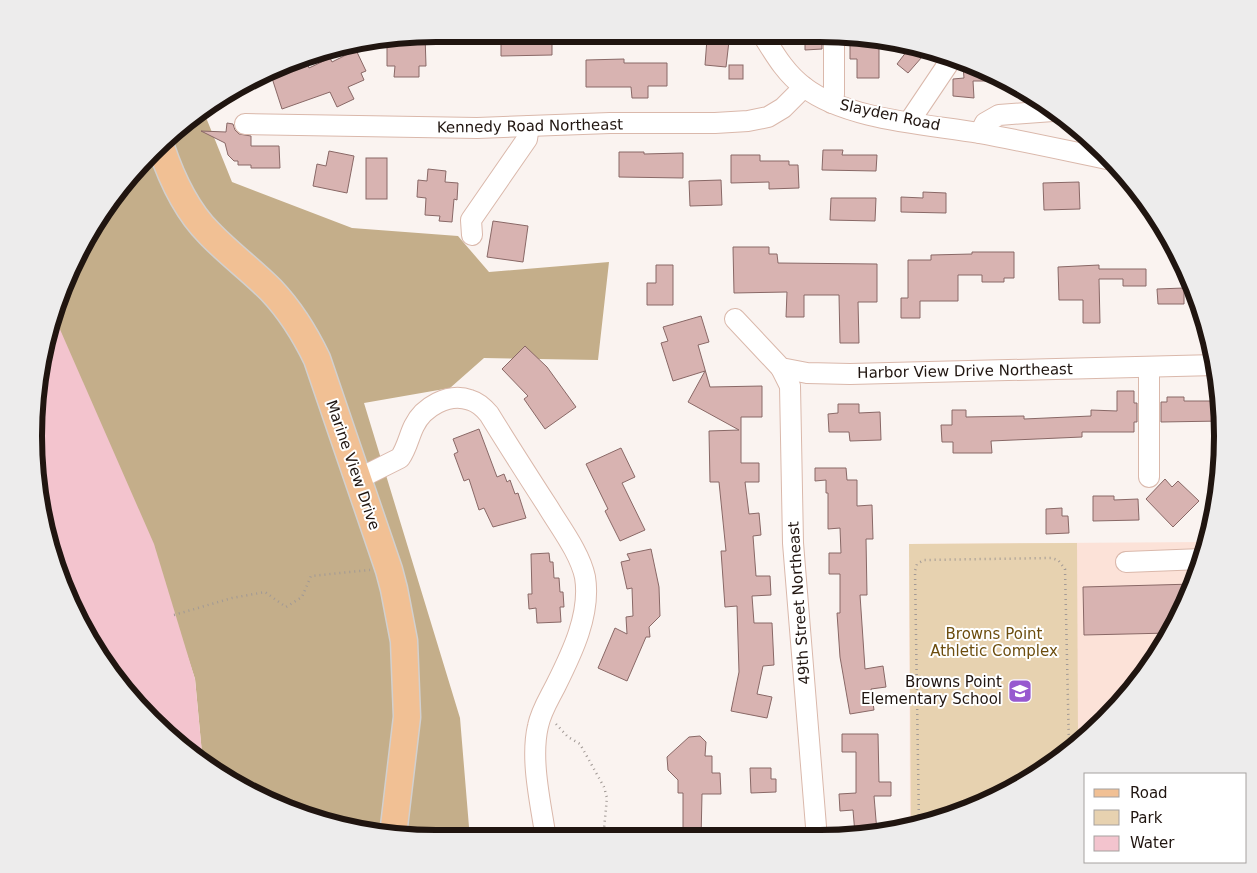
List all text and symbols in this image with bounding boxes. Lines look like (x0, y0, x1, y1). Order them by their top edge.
street label: Slayden Road (838, 96, 942, 134)
street label: Kennedy Road Northeast (437, 115, 623, 137)
street label: Harbor View Drive Northeast (857, 360, 1073, 382)
street label: Marine View Drive (322, 398, 384, 532)
street label: 49th Street Northeast (784, 521, 814, 685)
park label: Browns Point Athletic Complex (930, 625, 1058, 660)
place label: Browns Point Elementary School (861, 673, 1002, 708)
school or university icon: Browns Point Elementary School (1007, 678, 1033, 704)
legend (1084, 773, 1247, 863)
text: Road (1130, 784, 1168, 802)
text: Park (1130, 809, 1163, 827)
text: Water (1130, 834, 1175, 852)

